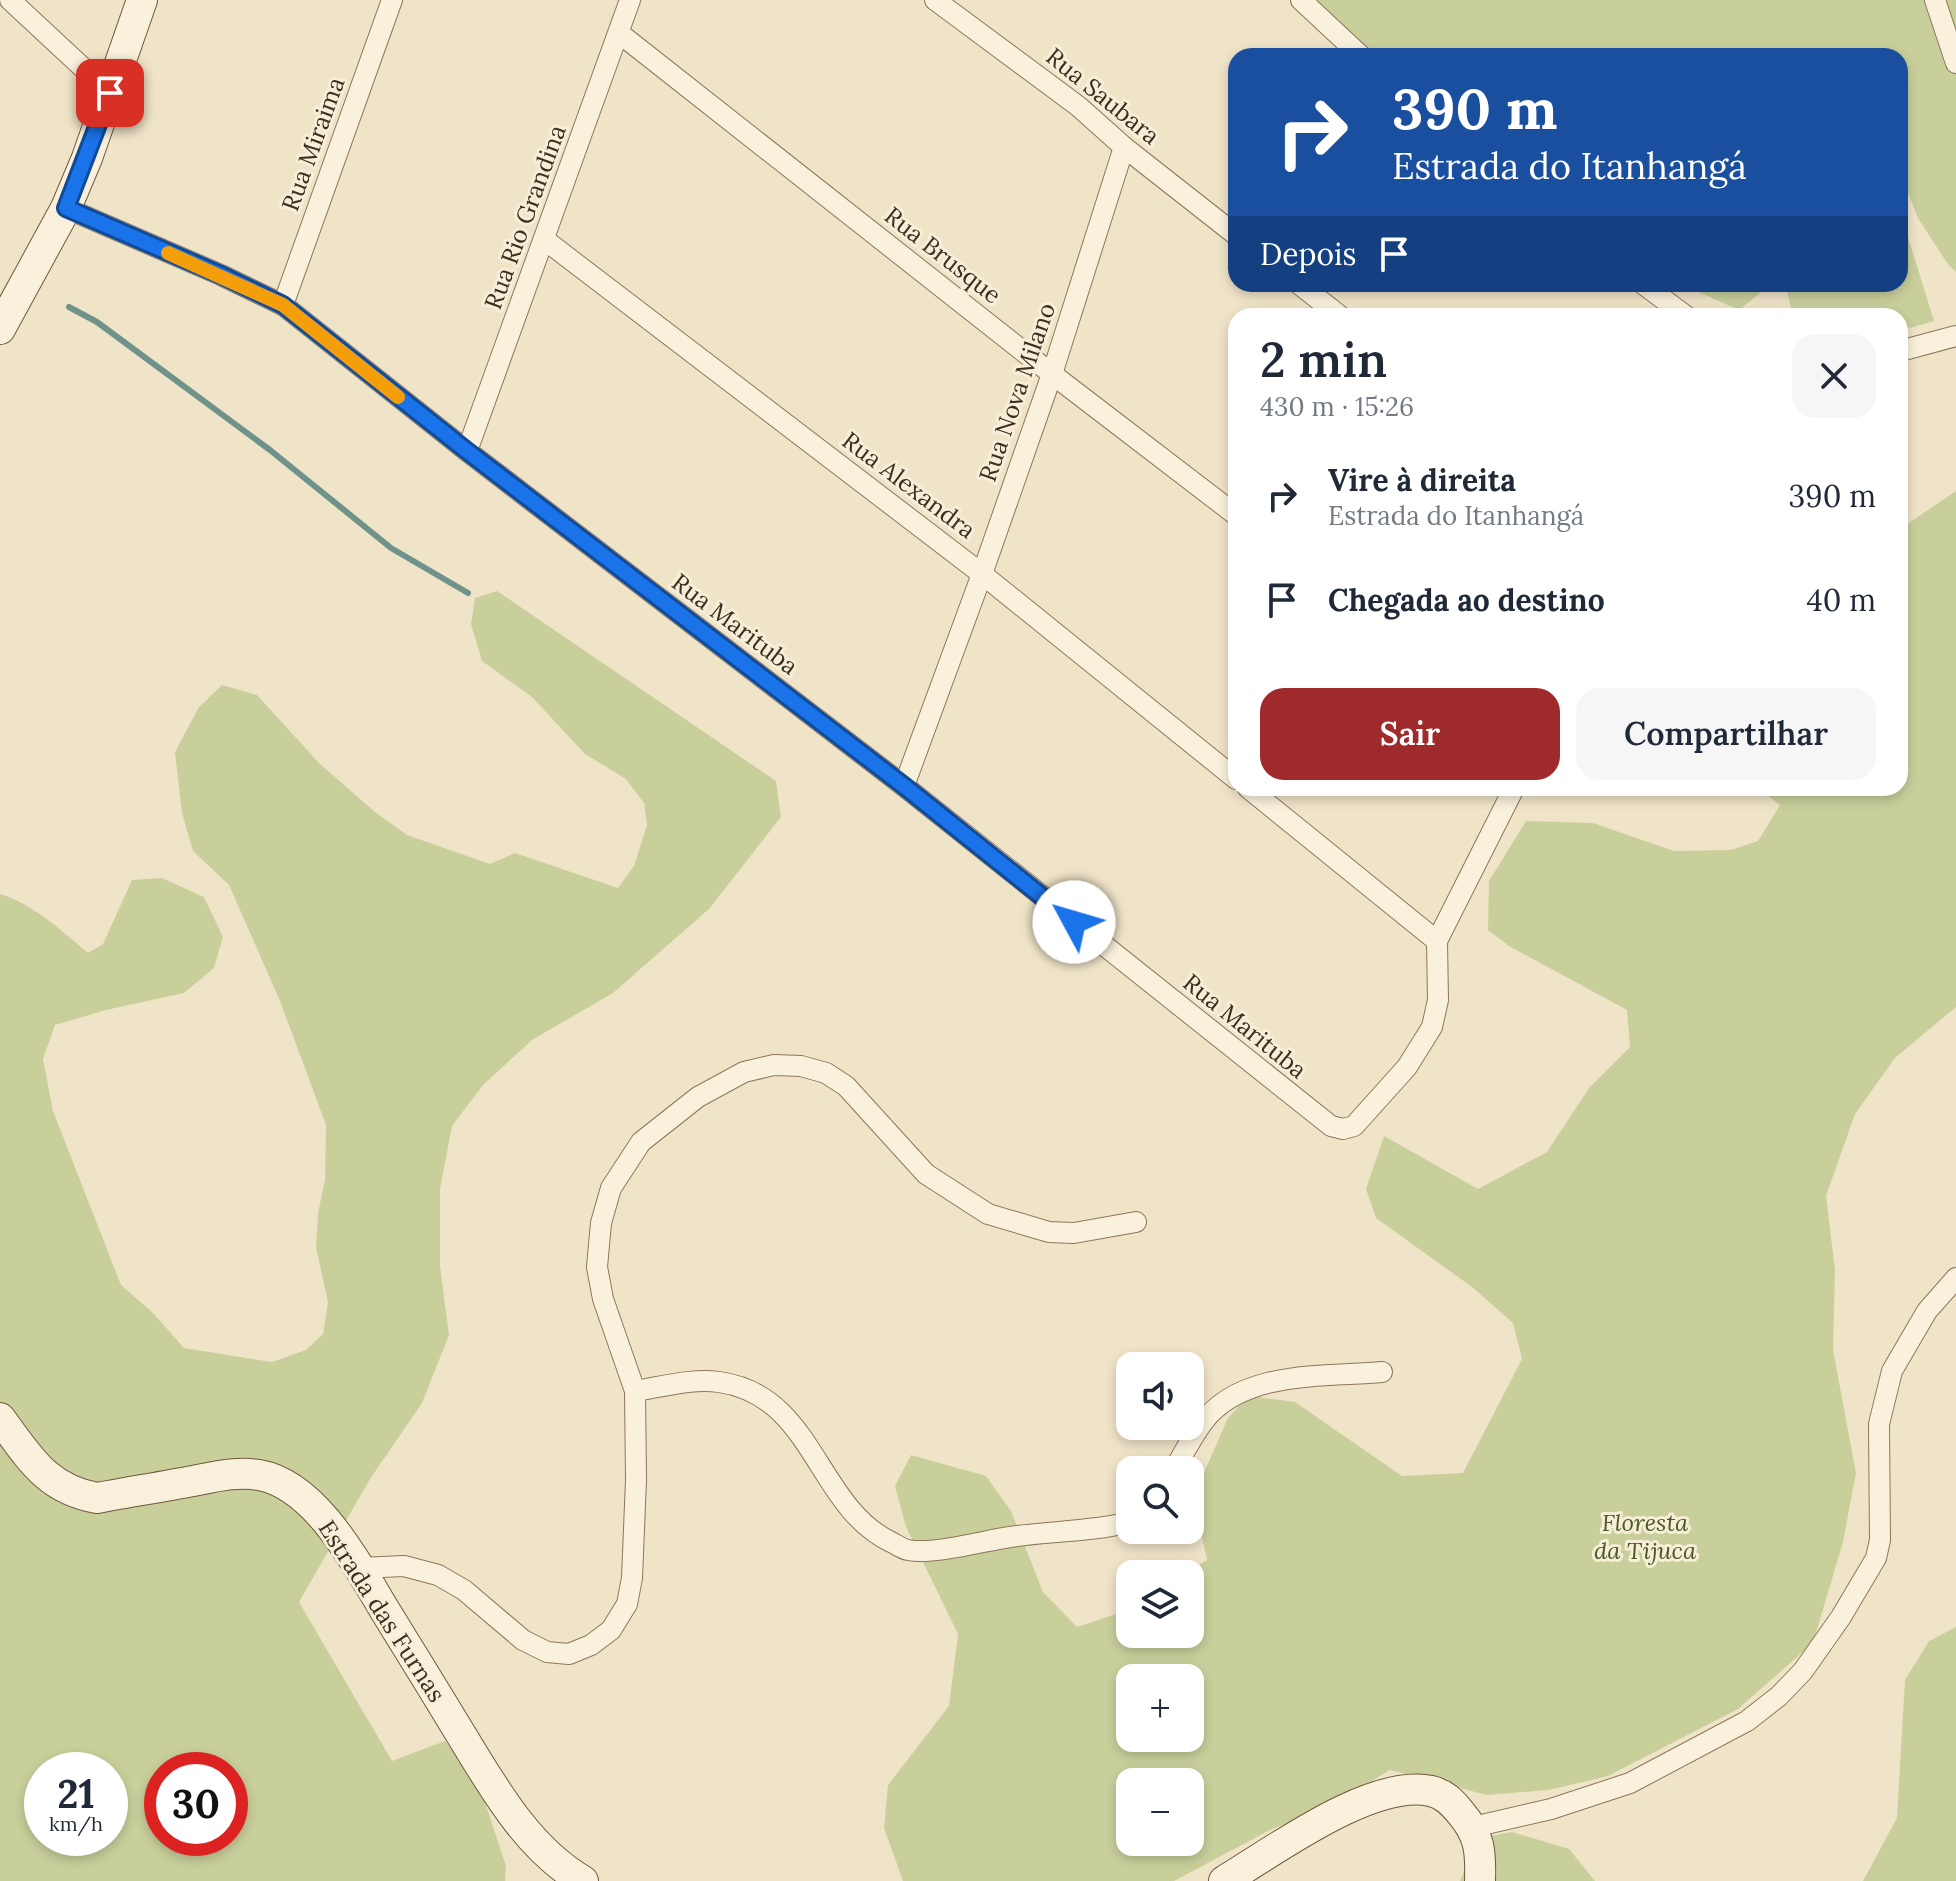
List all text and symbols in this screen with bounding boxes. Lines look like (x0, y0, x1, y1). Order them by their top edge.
street label: Rua Saubara (1040, 41, 1166, 151)
pin (76, 59, 144, 127)
icon: arrive (88, 71, 132, 115)
street label: Rua Miraima (274, 73, 352, 215)
text: 390 m (1392, 73, 1557, 144)
icon: right (1260, 80, 1364, 184)
street label: Rua Rio Grandina (477, 121, 573, 313)
text: Estrada do Itanhangá (1392, 143, 1747, 189)
street label: Rua Brusque (878, 200, 1008, 310)
icon: arrive (1372, 232, 1416, 276)
text: Depois (1260, 235, 1356, 273)
street label: Rua Nova Milano (972, 299, 1062, 485)
text: 2 min (1260, 329, 1387, 390)
button: close (1792, 334, 1876, 418)
text: 430 m · 15:26 (1260, 390, 1414, 423)
street label: Rua Alexandra (836, 425, 982, 545)
text: Vire à direita (1328, 461, 1516, 499)
icon: right (1260, 474, 1304, 518)
text: 390 m (1789, 477, 1876, 515)
text: Estrada do Itanhangá (1328, 499, 1584, 532)
street label: Rua Marituba (666, 566, 804, 682)
icon: arrive (1260, 578, 1304, 622)
text: Chegada ao destino (1328, 581, 1605, 619)
text: 40 m (1806, 581, 1876, 619)
button: Sair (1260, 688, 1560, 780)
button: Compartilhar (1576, 688, 1876, 780)
position arrow (1032, 880, 1116, 964)
street label: Rua Marituba (1177, 967, 1313, 1085)
map controls (1116, 1352, 1204, 1856)
button: sound (1116, 1352, 1204, 1440)
button: search (1116, 1456, 1204, 1544)
park label: Floresta da Tijuca (1594, 1507, 1697, 1566)
street label: Estrada das Furnas (312, 1514, 452, 1708)
button: layers (1116, 1560, 1204, 1648)
button: + (1116, 1664, 1204, 1752)
speed limit sign: 30 (144, 1752, 248, 1856)
text: 21 (57, 1768, 95, 1819)
button: − (1116, 1768, 1204, 1856)
text: km/h (49, 1811, 103, 1836)

